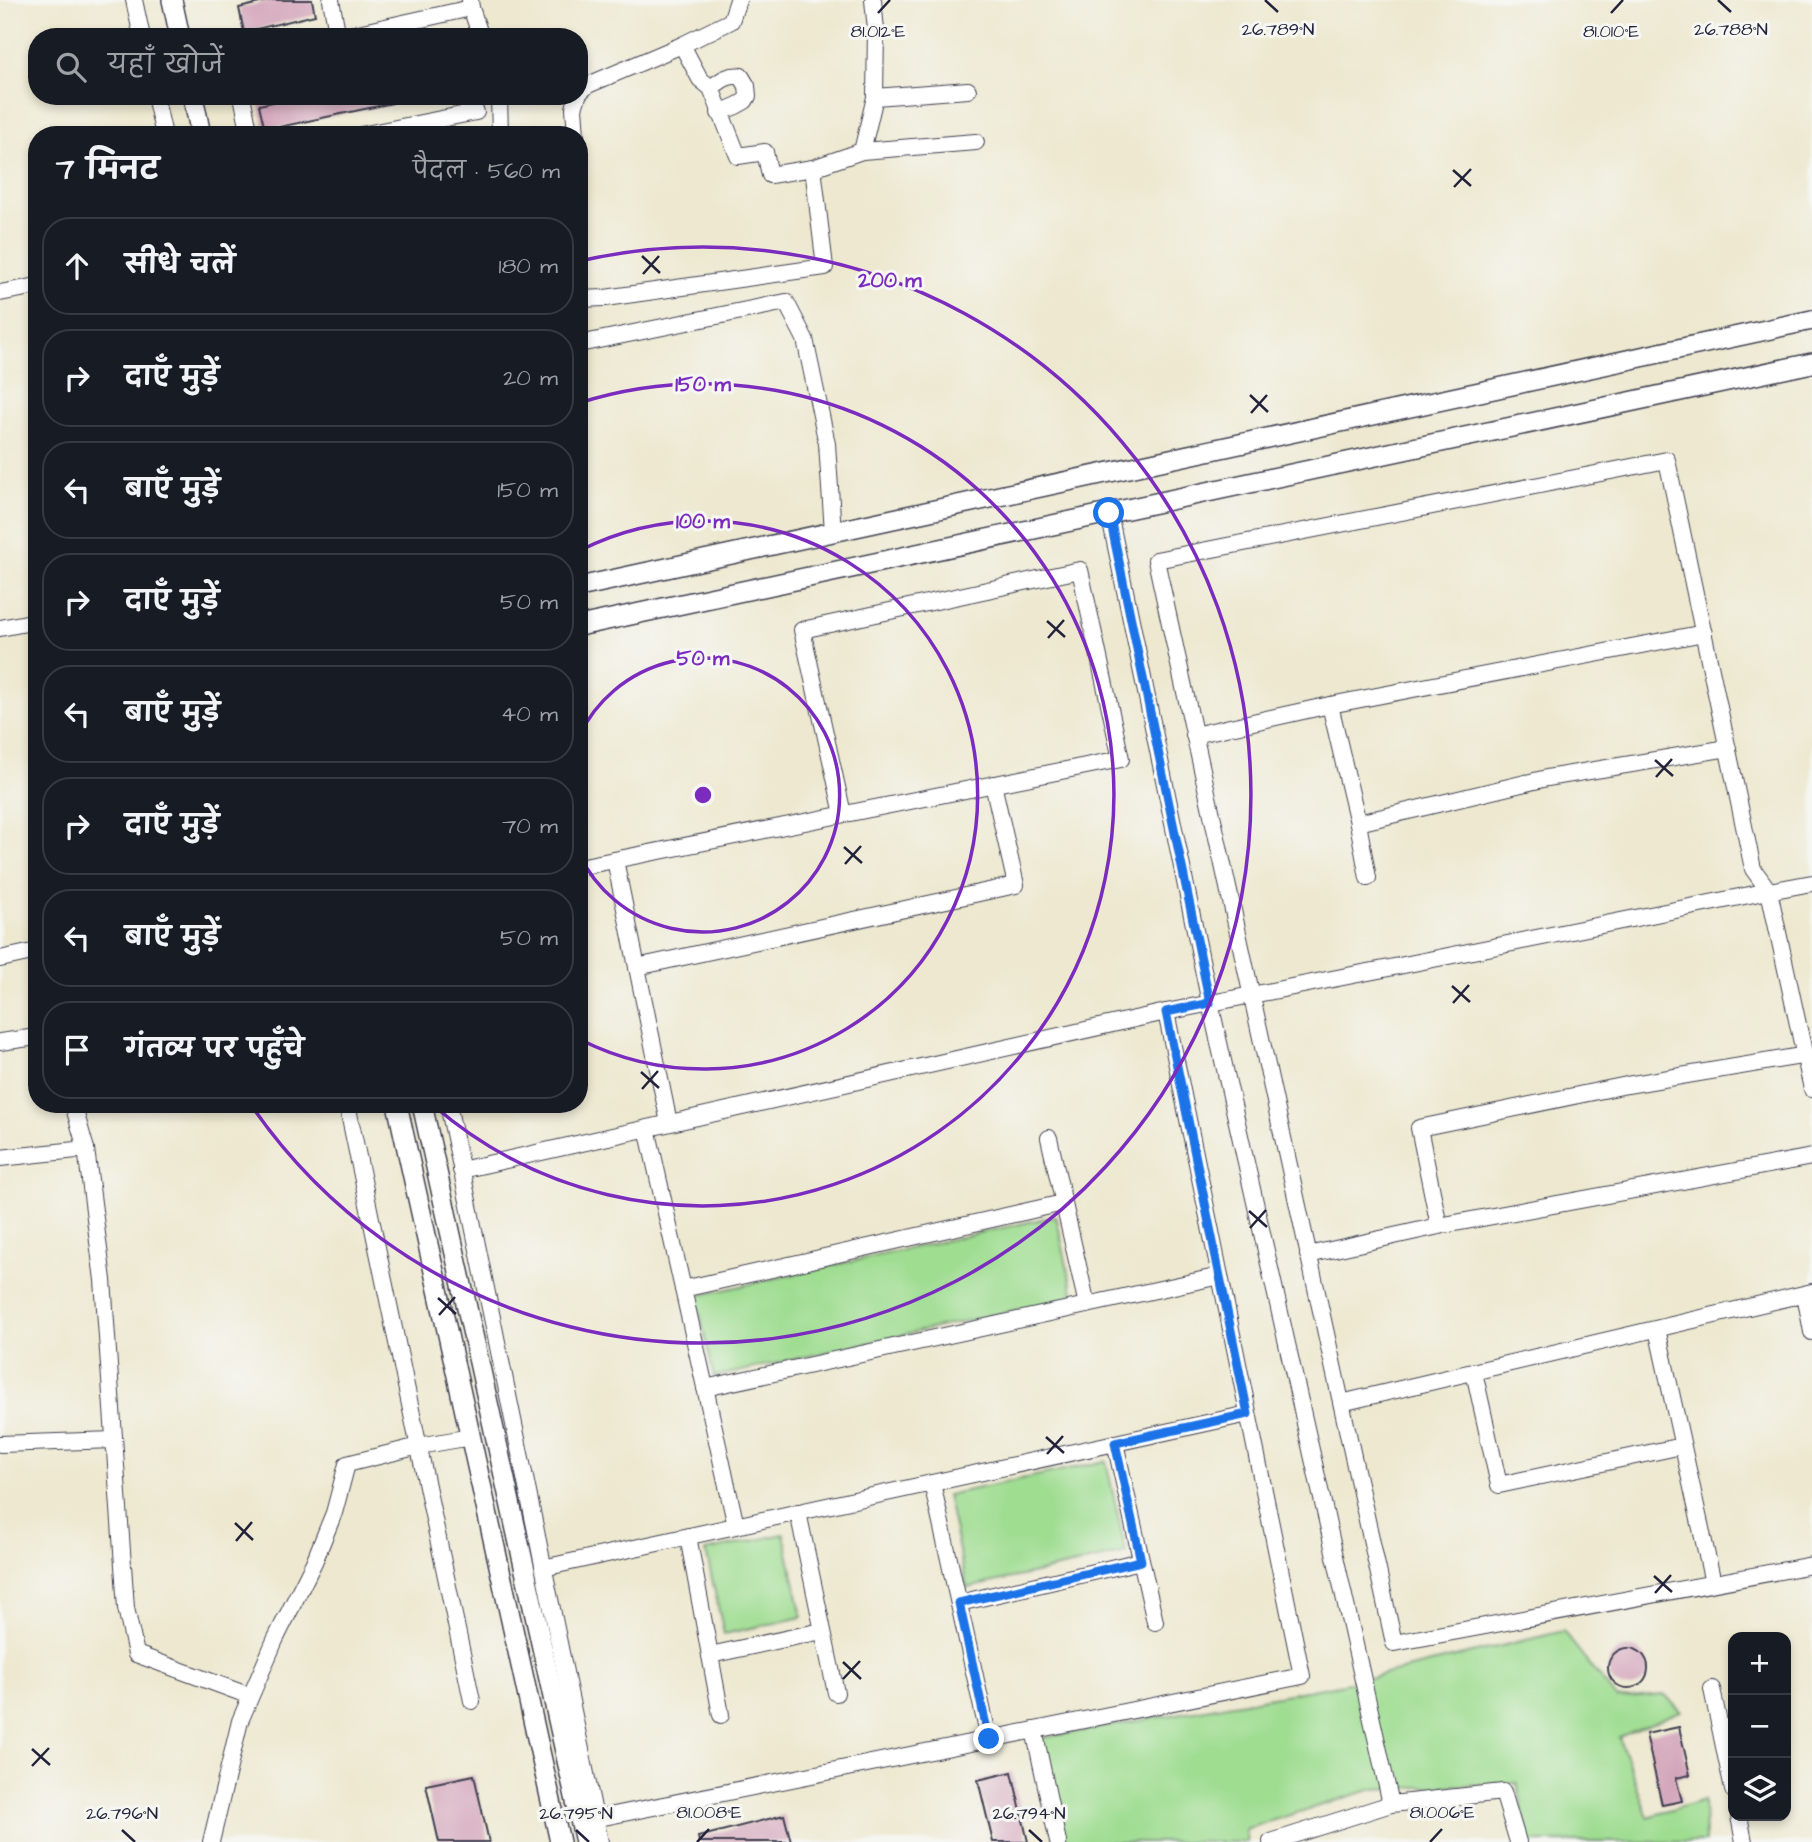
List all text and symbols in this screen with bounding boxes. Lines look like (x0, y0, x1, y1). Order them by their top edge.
text: 26.789°N (1242, 17, 1314, 42)
text: 26.788°N (1694, 17, 1768, 42)
text: 81.012°E (850, 19, 906, 44)
text: 81.010°E (1583, 19, 1639, 44)
search box (28, 28, 588, 105)
text: यहाँ खोजें (108, 47, 224, 83)
icon: search (52, 48, 90, 86)
text: 7 मिनट (56, 149, 159, 191)
text: पैदल · 560 m (413, 155, 560, 187)
icon: ahead (58, 247, 96, 285)
text: सीधे चलें (125, 247, 235, 283)
text: 180 m (499, 250, 558, 282)
text: 200 m (857, 266, 922, 295)
icon: right (58, 359, 96, 397)
text: दाएँ मुड़ें (125, 359, 219, 395)
text: 20 m (503, 362, 558, 394)
text: 150 m (675, 370, 731, 399)
icon: left (58, 471, 96, 509)
text: बाएँ मुड़ें (125, 471, 220, 507)
text: 150 m (497, 474, 558, 506)
route start (1093, 497, 1124, 528)
text: 100 m (676, 507, 731, 536)
icon: right (58, 583, 96, 621)
text: दाएँ मुड़ें (125, 583, 219, 619)
text: 50 m (500, 586, 558, 618)
text: 50 m (677, 644, 730, 673)
icon: left (58, 695, 96, 733)
text: बाएँ मुड़ें (125, 695, 220, 731)
text: 40 m (501, 698, 558, 730)
centre of rings (691, 783, 715, 807)
icon: right (58, 807, 96, 845)
text: दाएँ मुड़ें (125, 807, 219, 843)
text: 70 m (502, 810, 558, 842)
icon: left (58, 919, 96, 957)
text: बाएँ मुड़ें (125, 919, 220, 955)
text: 50 m (500, 922, 558, 954)
icon: arrive (58, 1031, 96, 1069)
text: गंतव्य पर पहुँचे (125, 1031, 304, 1067)
map controls (1728, 1632, 1791, 1821)
button: + (1728, 1632, 1791, 1695)
button: − (1728, 1695, 1791, 1758)
route end (973, 1723, 1004, 1754)
button: layers (1728, 1758, 1791, 1821)
text: 81.008°E (676, 1800, 742, 1825)
text: 81.006°E (1409, 1800, 1475, 1825)
text: 26.796°N (86, 1801, 158, 1826)
text: 26.795°N (539, 1801, 613, 1826)
text: 26.794°N (993, 1801, 1065, 1826)

